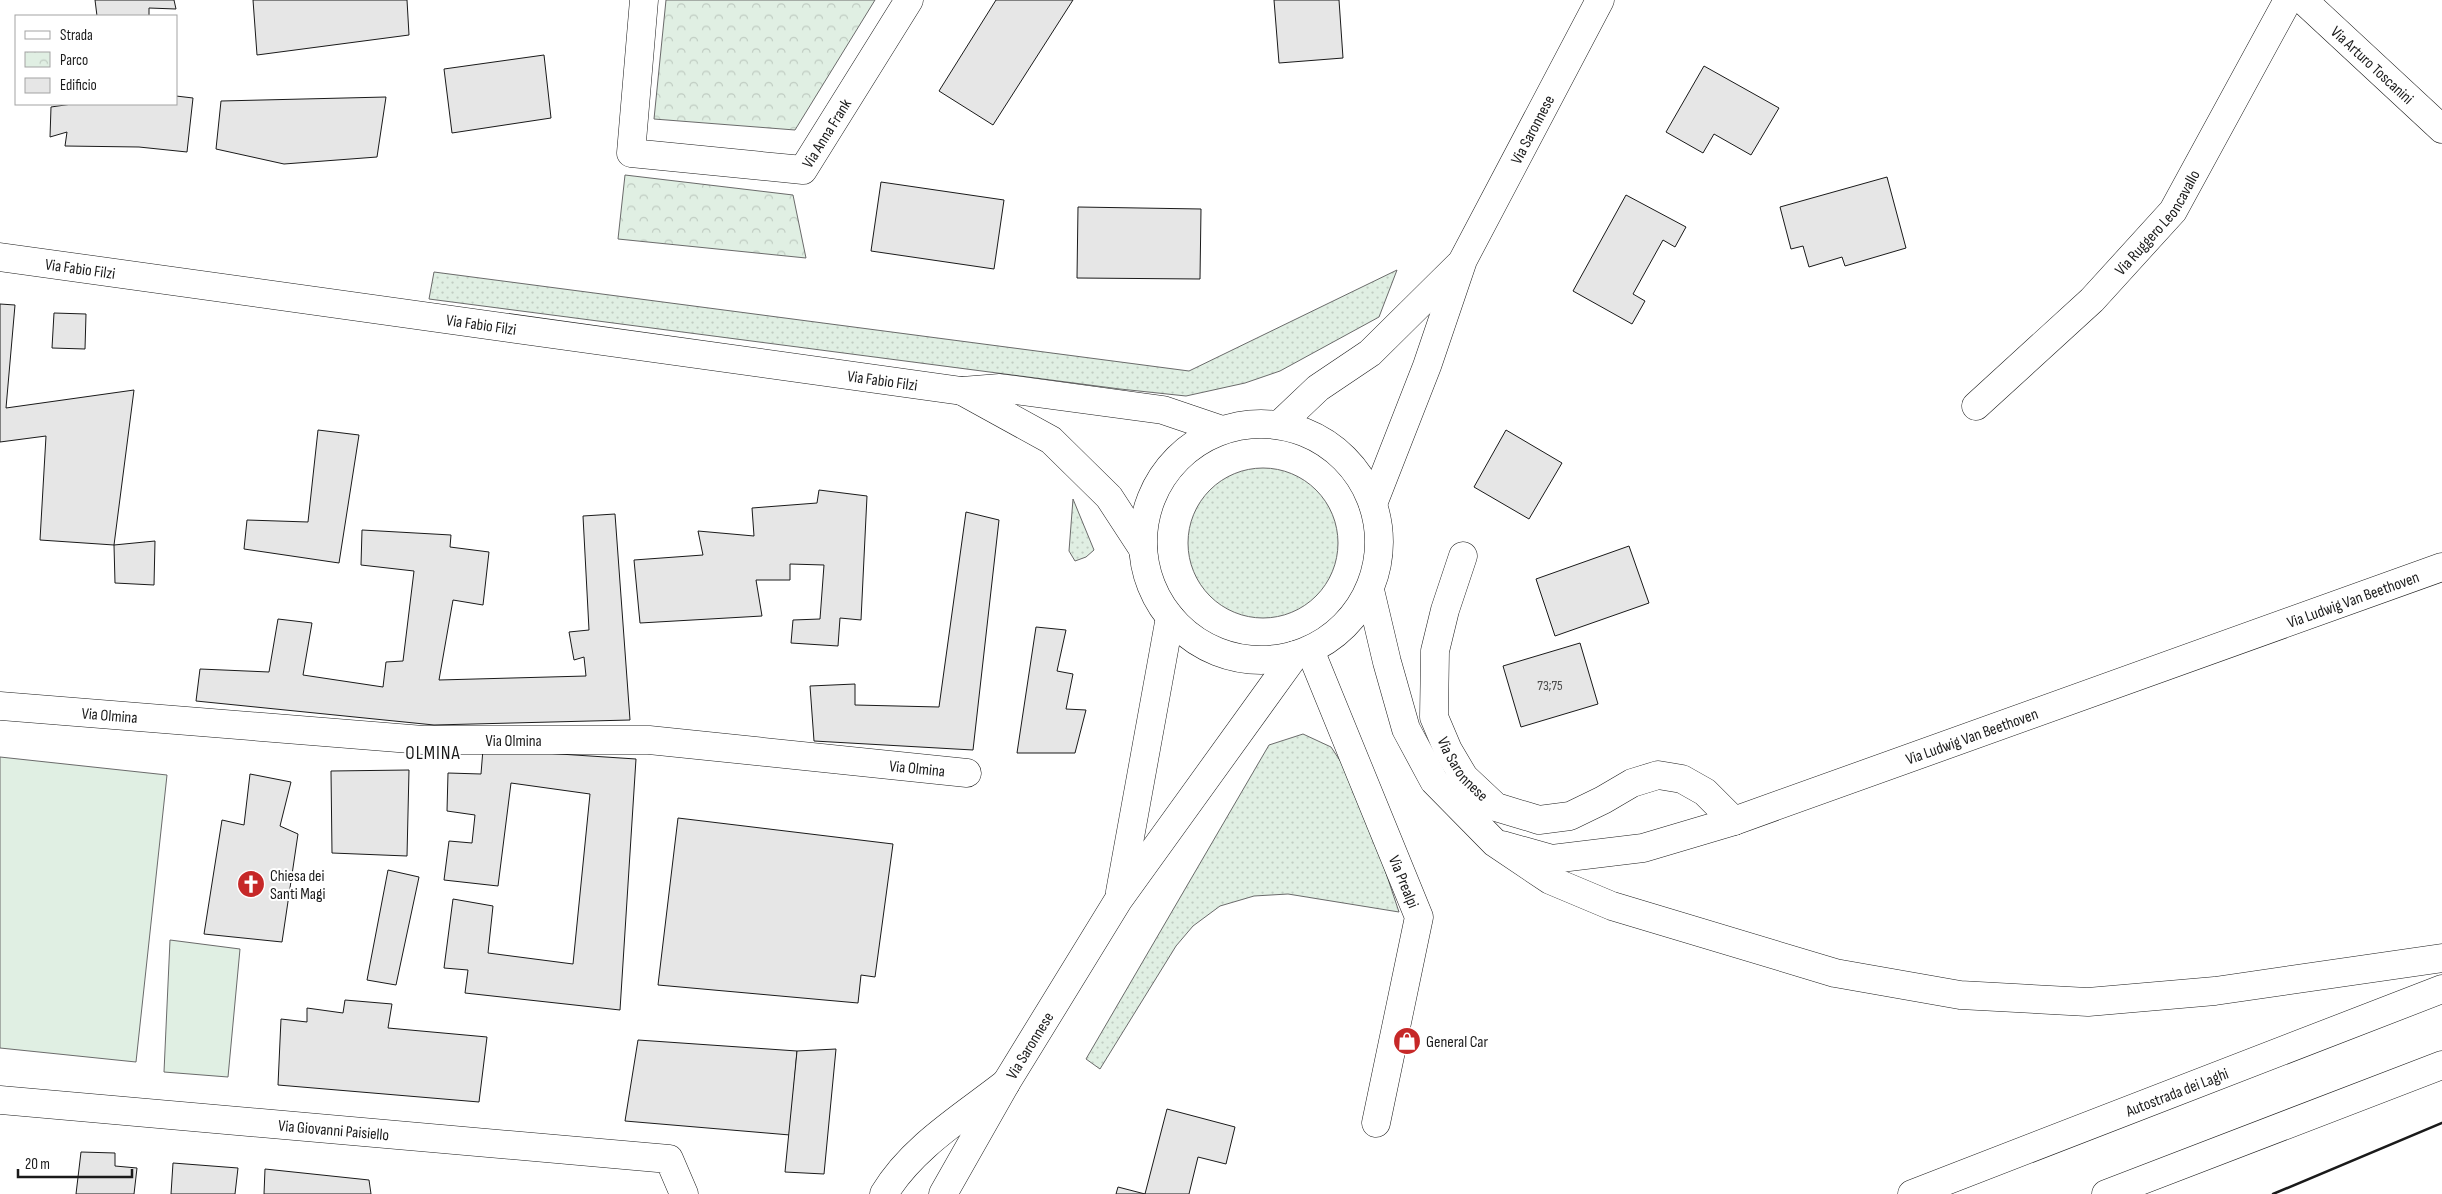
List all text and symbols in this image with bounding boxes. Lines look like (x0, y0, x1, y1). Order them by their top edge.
legend (15, 15, 178, 105)
street label: Via Arturo Toscanini (2326, 23, 2417, 109)
text: Strada (60, 26, 93, 45)
text: Parco (60, 51, 88, 70)
text: Edificio (60, 76, 97, 95)
street label: Via Saronnese (1507, 92, 1559, 168)
street label: Via Anna Frank (799, 96, 856, 172)
street label: Via Ruggero Leoncavallo (2111, 167, 2205, 280)
street label: Via Fabio Filzi (44, 255, 116, 284)
street label: Via Fabio Filzi (445, 311, 517, 340)
street label: Via Fabio Filzi (846, 367, 919, 396)
street label: Via Ludwig Van Beethoven (2285, 568, 2422, 633)
house number: 73;75 (1537, 677, 1563, 694)
street label: Via Olmina (81, 705, 138, 728)
street label: Via Ludwig Van Beethoven (1904, 705, 2041, 770)
street label: Via Olmina (486, 732, 542, 751)
street label: Via Saronnese (1433, 734, 1492, 806)
district label: OLMINA (405, 742, 461, 765)
street label: Via Olmina (888, 757, 946, 782)
street label: Via Prealpi (1384, 853, 1422, 911)
place label: Chiesa dei Santi Magi (270, 867, 325, 904)
church icon: Chiesa dei Santi Magi (236, 869, 266, 899)
street label: Via Saronnese (1003, 1009, 1058, 1083)
shop icon: General Car (1392, 1026, 1422, 1056)
place label: General Car (1426, 1033, 1488, 1052)
street label: Autostrada dei Laghi (2122, 1065, 2231, 1122)
street label: Via Giovanni Paisiello (277, 1117, 390, 1145)
scale bar (18, 1146, 131, 1178)
text: 20 m (25, 1155, 50, 1174)

